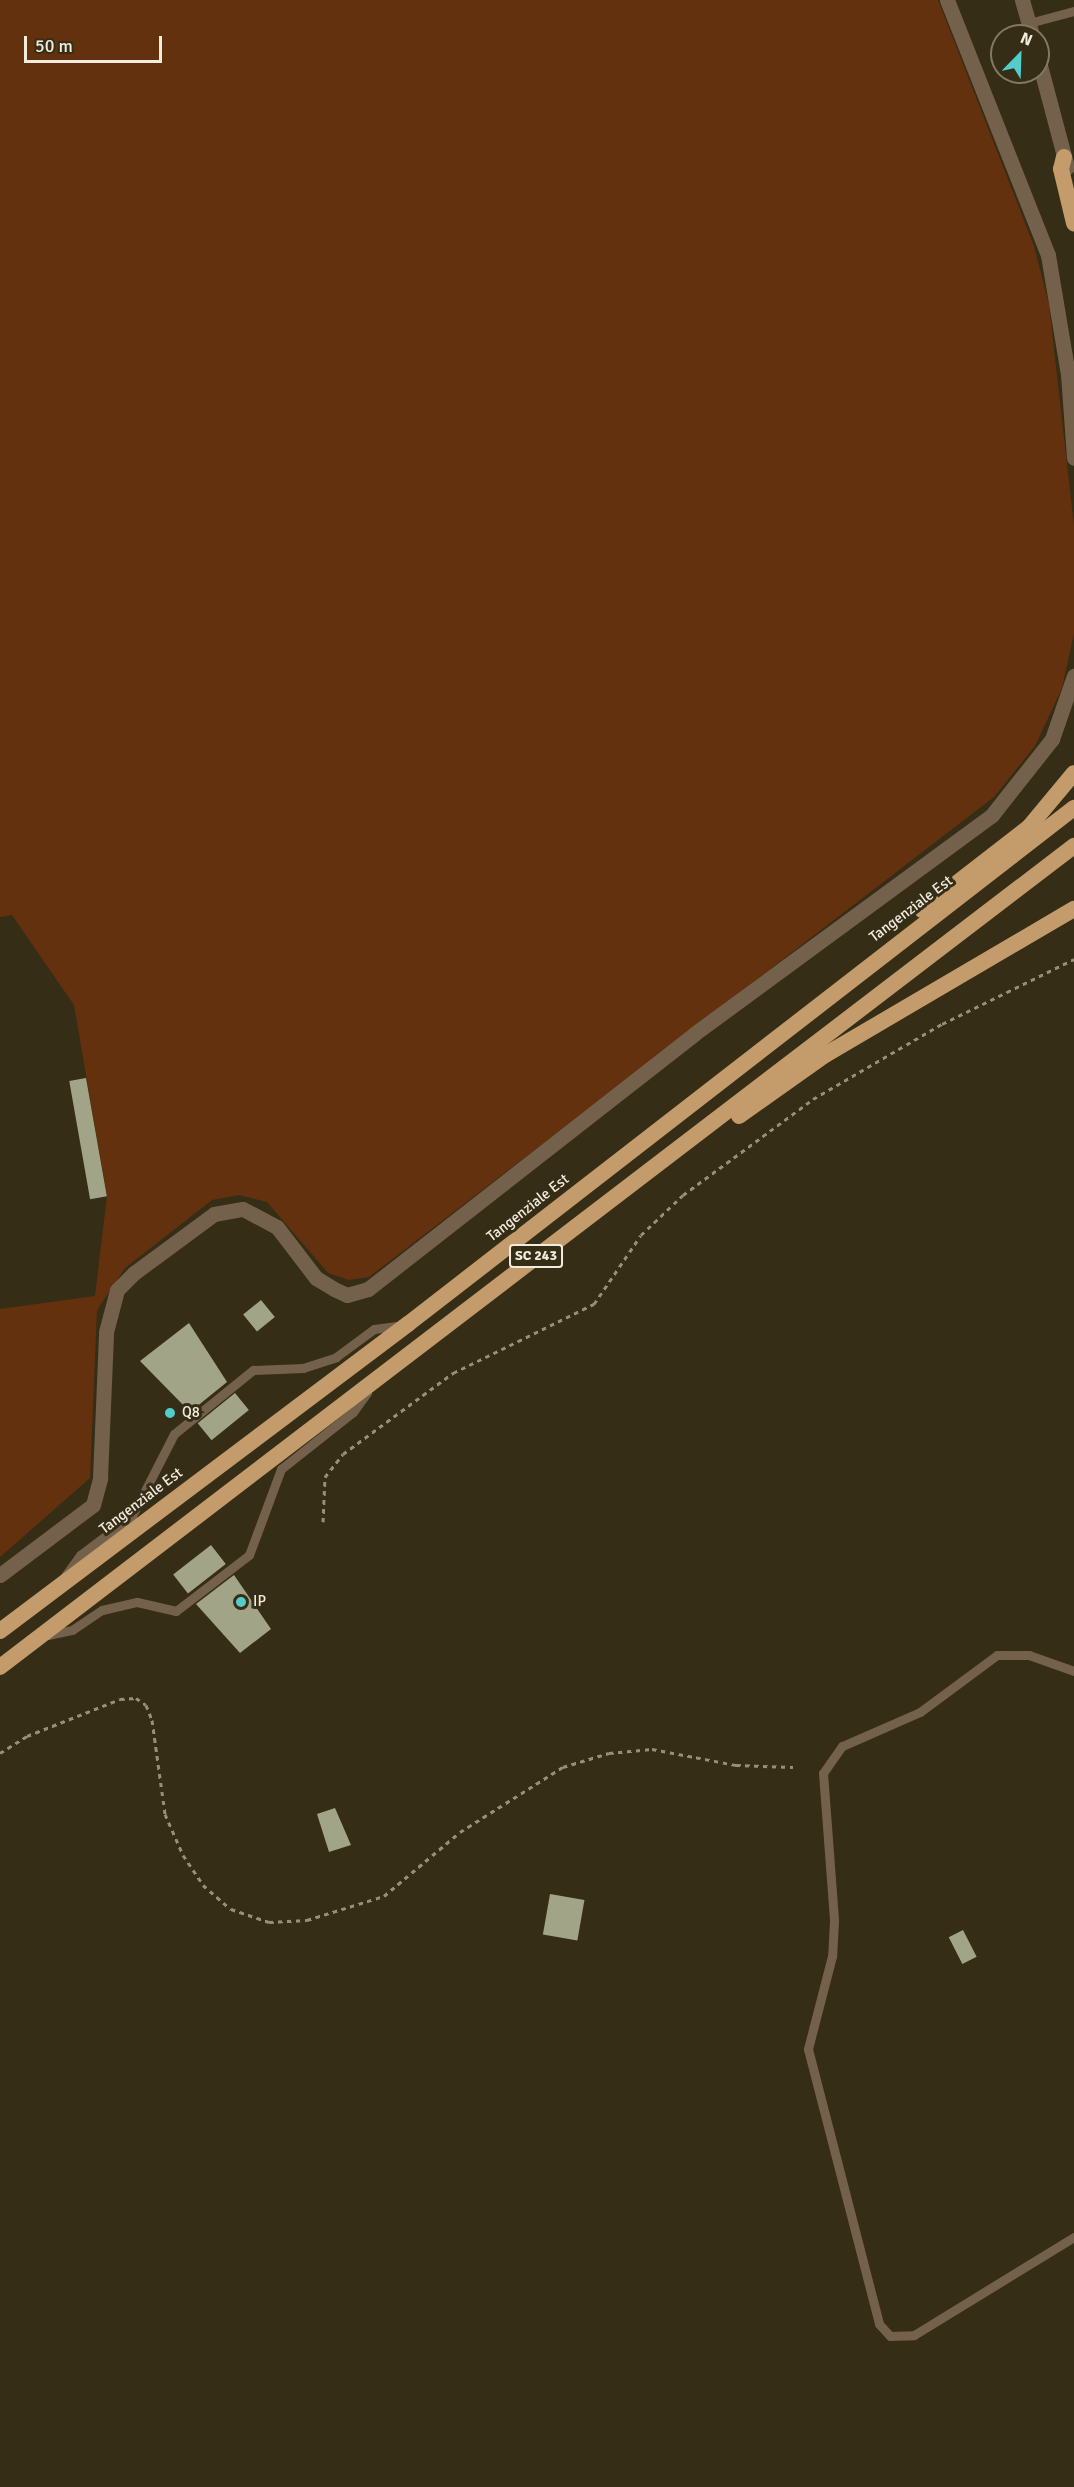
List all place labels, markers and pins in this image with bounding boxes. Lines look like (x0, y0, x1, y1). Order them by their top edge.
place label: Q8 (182, 1404, 200, 1422)
marker: Q8 (163, 1406, 177, 1420)
place label: IP (253, 1593, 266, 1611)
marker: IP (234, 1595, 248, 1609)

